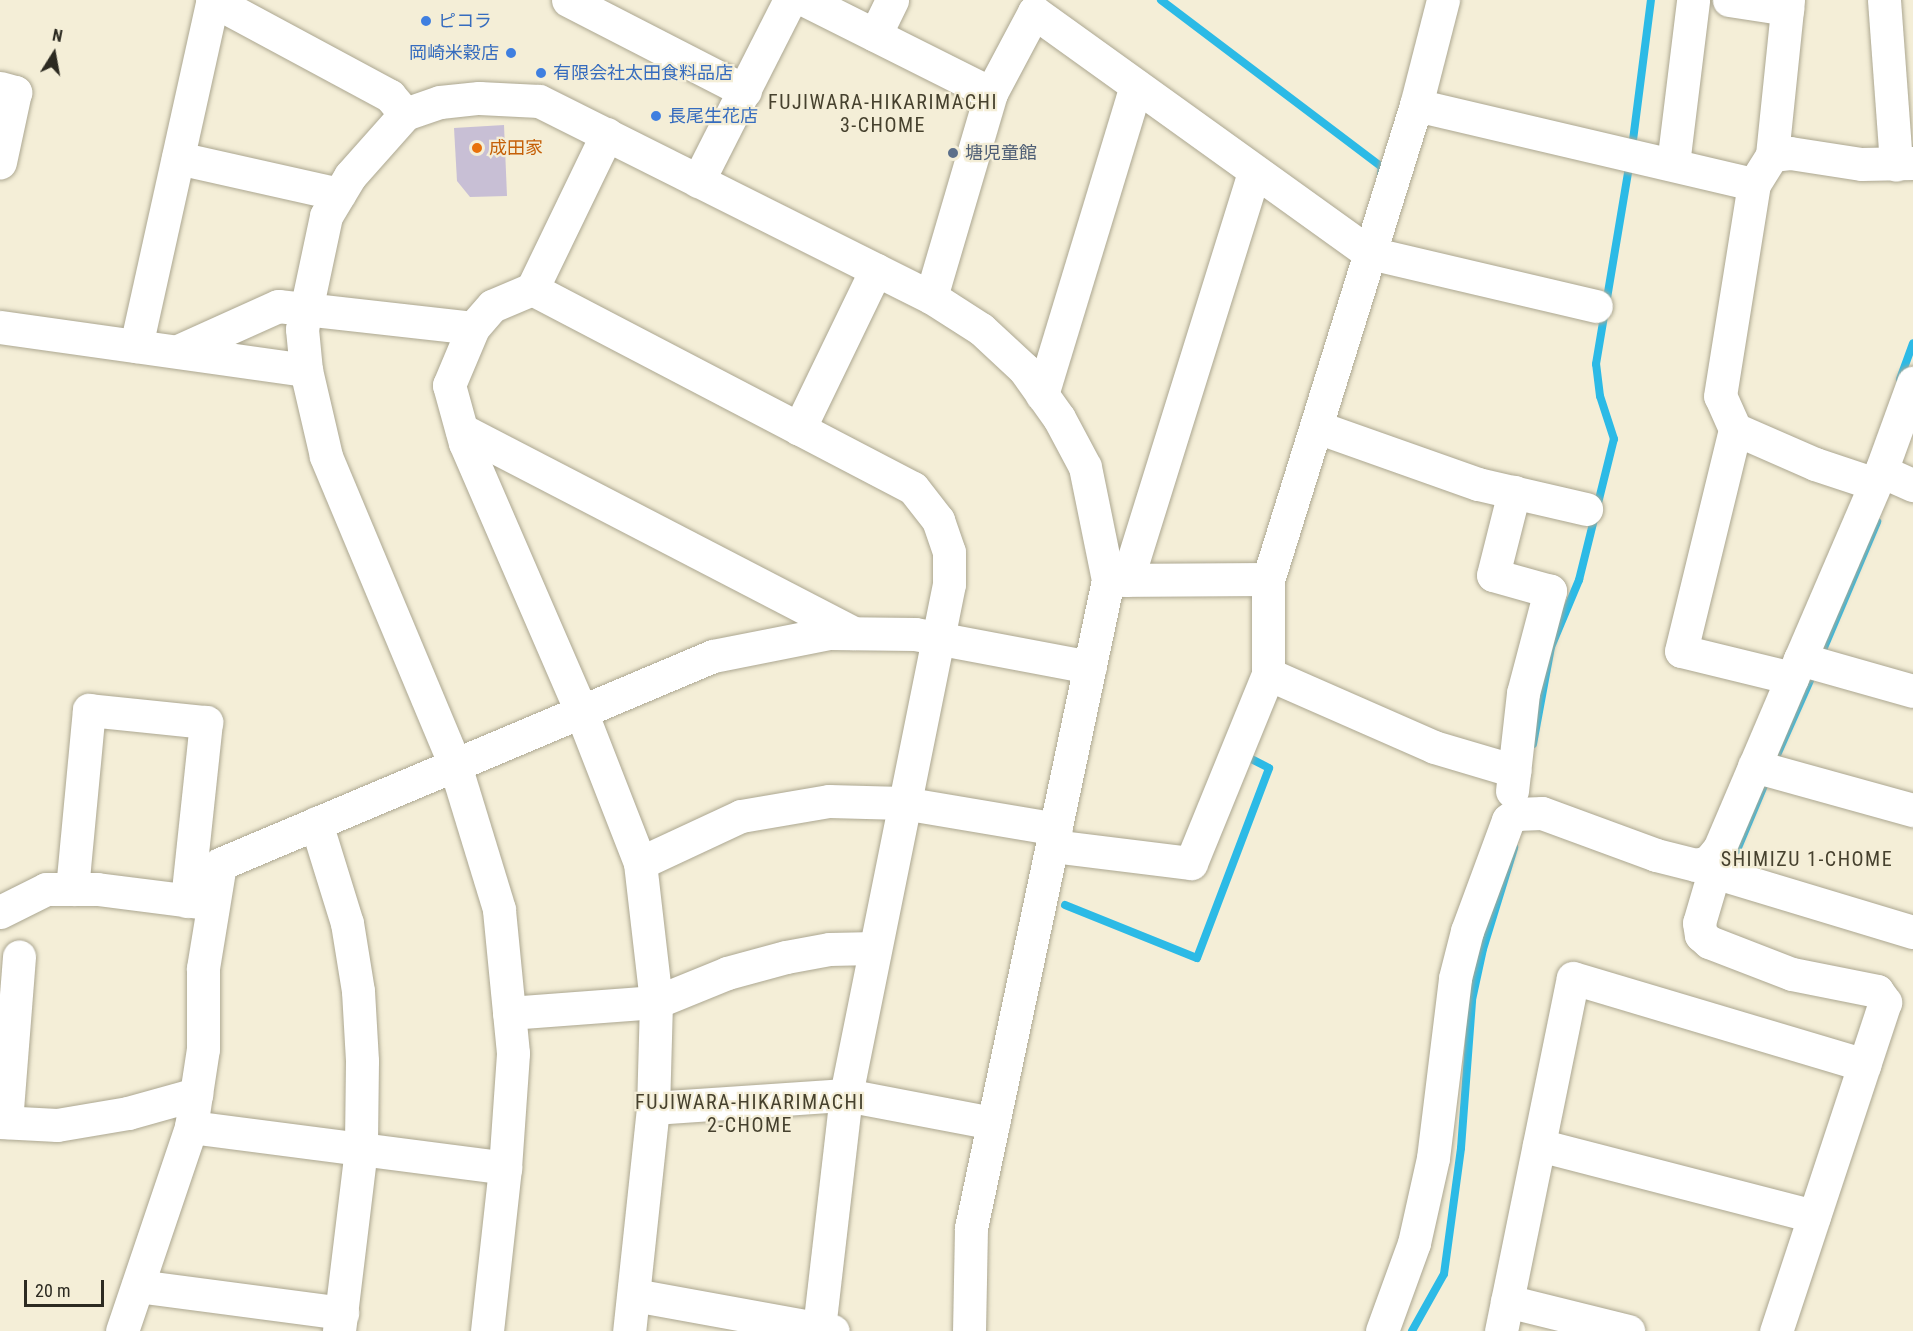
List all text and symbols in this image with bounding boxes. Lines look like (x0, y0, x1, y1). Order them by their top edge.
place label: ピコラ (438, 10, 492, 32)
marker: ピコラ (419, 14, 433, 28)
north arrow (24, 24, 84, 84)
text: N (51, 26, 64, 46)
place label: 岡崎米穀店 (409, 42, 499, 64)
marker: 岡崎米穀店 (504, 46, 518, 60)
place label: 有限会社太田食料品店 (553, 62, 733, 84)
marker: 有限会社太田食料品店 (534, 66, 548, 80)
district label: FUJIWARA-HIKARIMACHI 3-CHOME (768, 90, 998, 137)
place label: 長尾生花店 (668, 105, 758, 127)
marker: 長尾生花店 (649, 109, 663, 123)
place label: 成田家 (489, 137, 543, 159)
marker: 成田家 (470, 141, 484, 155)
place label: 塘児童館 (965, 142, 1037, 164)
marker: 塘児童館 (946, 146, 960, 160)
district label: SHIMIZU 1-CHOME (1721, 847, 1893, 871)
district label: FUJIWARA-HIKARIMACHI 2-CHOME (635, 1090, 865, 1137)
scale bar (27, 1268, 106, 1306)
text: 20 m (35, 1280, 70, 1301)

